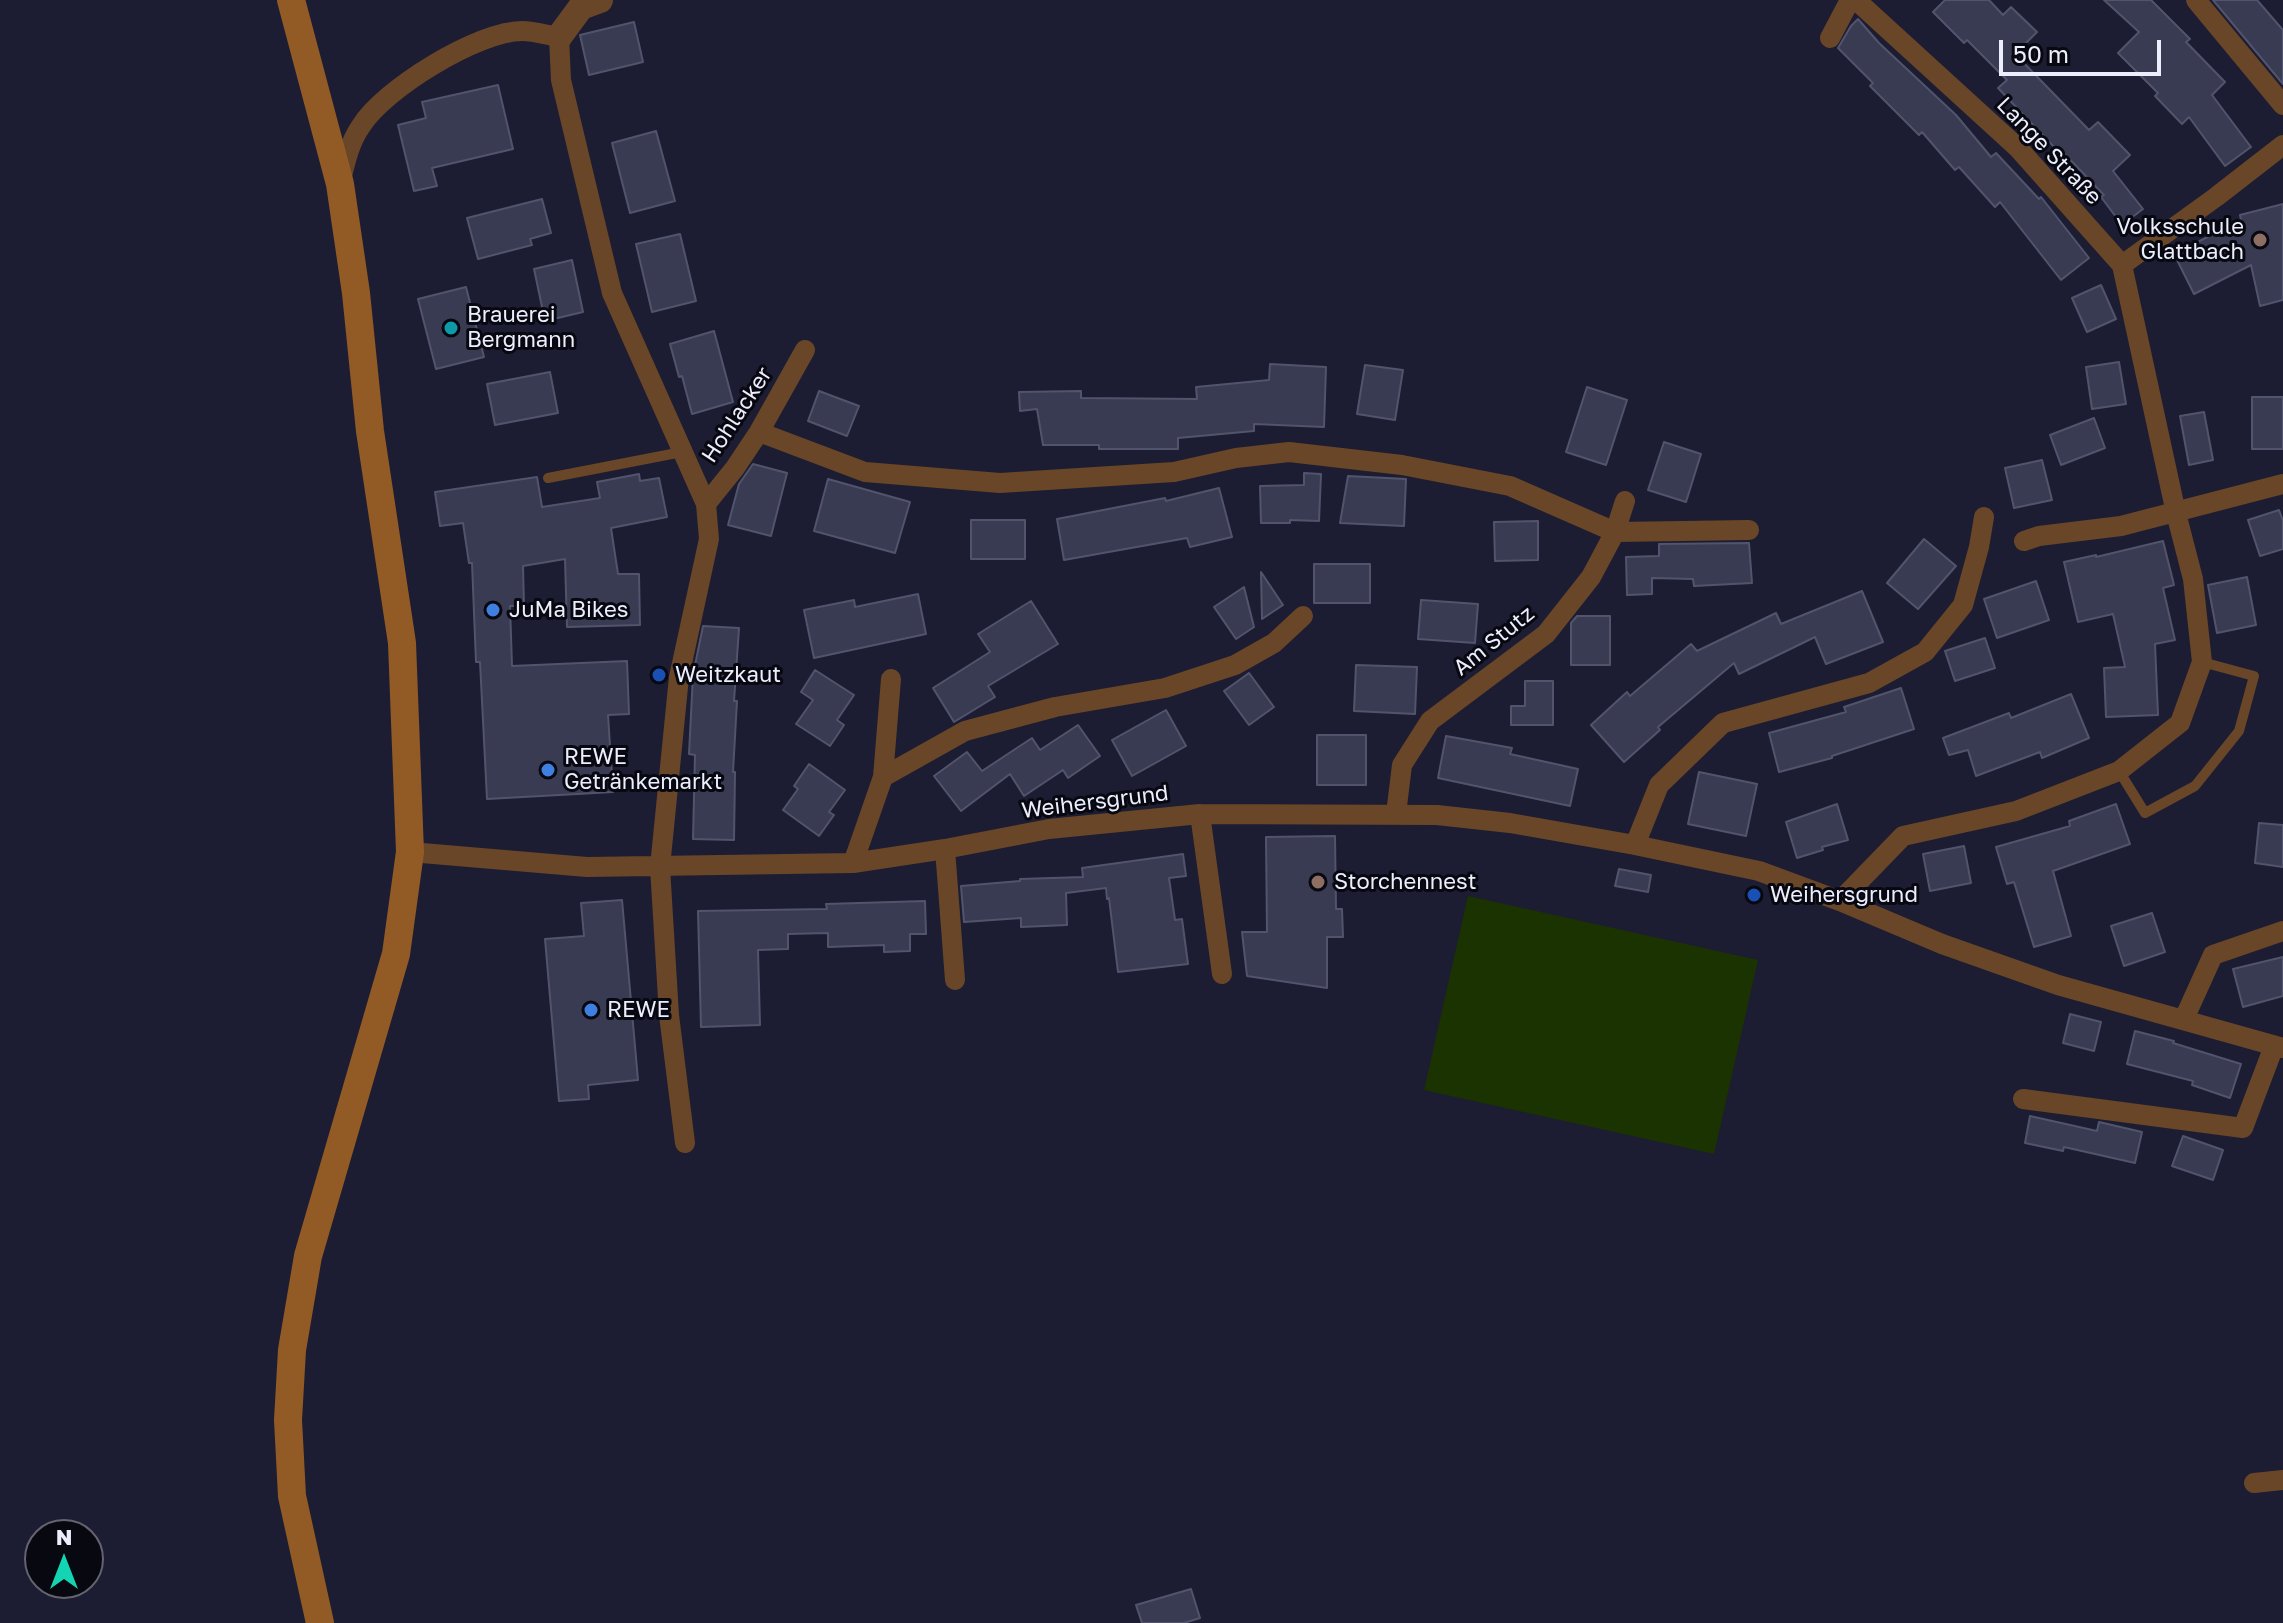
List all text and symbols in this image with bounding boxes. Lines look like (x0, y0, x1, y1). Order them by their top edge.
scale bar (2003, 24, 2165, 74)
text: 50 m (2013, 39, 2069, 68)
street label: Lange Straße (1991, 92, 2107, 210)
place label: Volksschule Glattbach (2116, 214, 2244, 266)
marker: Volksschule Glattbach (2251, 231, 2269, 249)
place label: Brauerei Bergmann (467, 302, 575, 354)
marker: Brauerei Bergmann (442, 319, 460, 337)
street label: Hohlacker (696, 362, 778, 468)
place label: JuMa Bikes (509, 597, 628, 623)
marker: JuMa Bikes (484, 601, 502, 619)
street label: Am Stutz (1448, 601, 1540, 681)
place label: Weitzkaut (675, 662, 781, 688)
marker: Weitzkaut (650, 666, 668, 684)
place label: REWE Getränkemarkt (564, 744, 722, 796)
marker: REWE Getränkemarkt (539, 761, 557, 779)
street label: Weihersgrund (1020, 780, 1170, 824)
place label: Storchennest (1334, 869, 1477, 895)
marker: Storchennest (1309, 873, 1327, 891)
place label: Weihersgrund (1770, 882, 1918, 908)
marker: Weihersgrund (1745, 886, 1763, 904)
place label: REWE (607, 997, 670, 1023)
marker: REWE (582, 1001, 600, 1019)
north arrow (24, 1519, 104, 1599)
text: N (56, 1523, 72, 1550)

